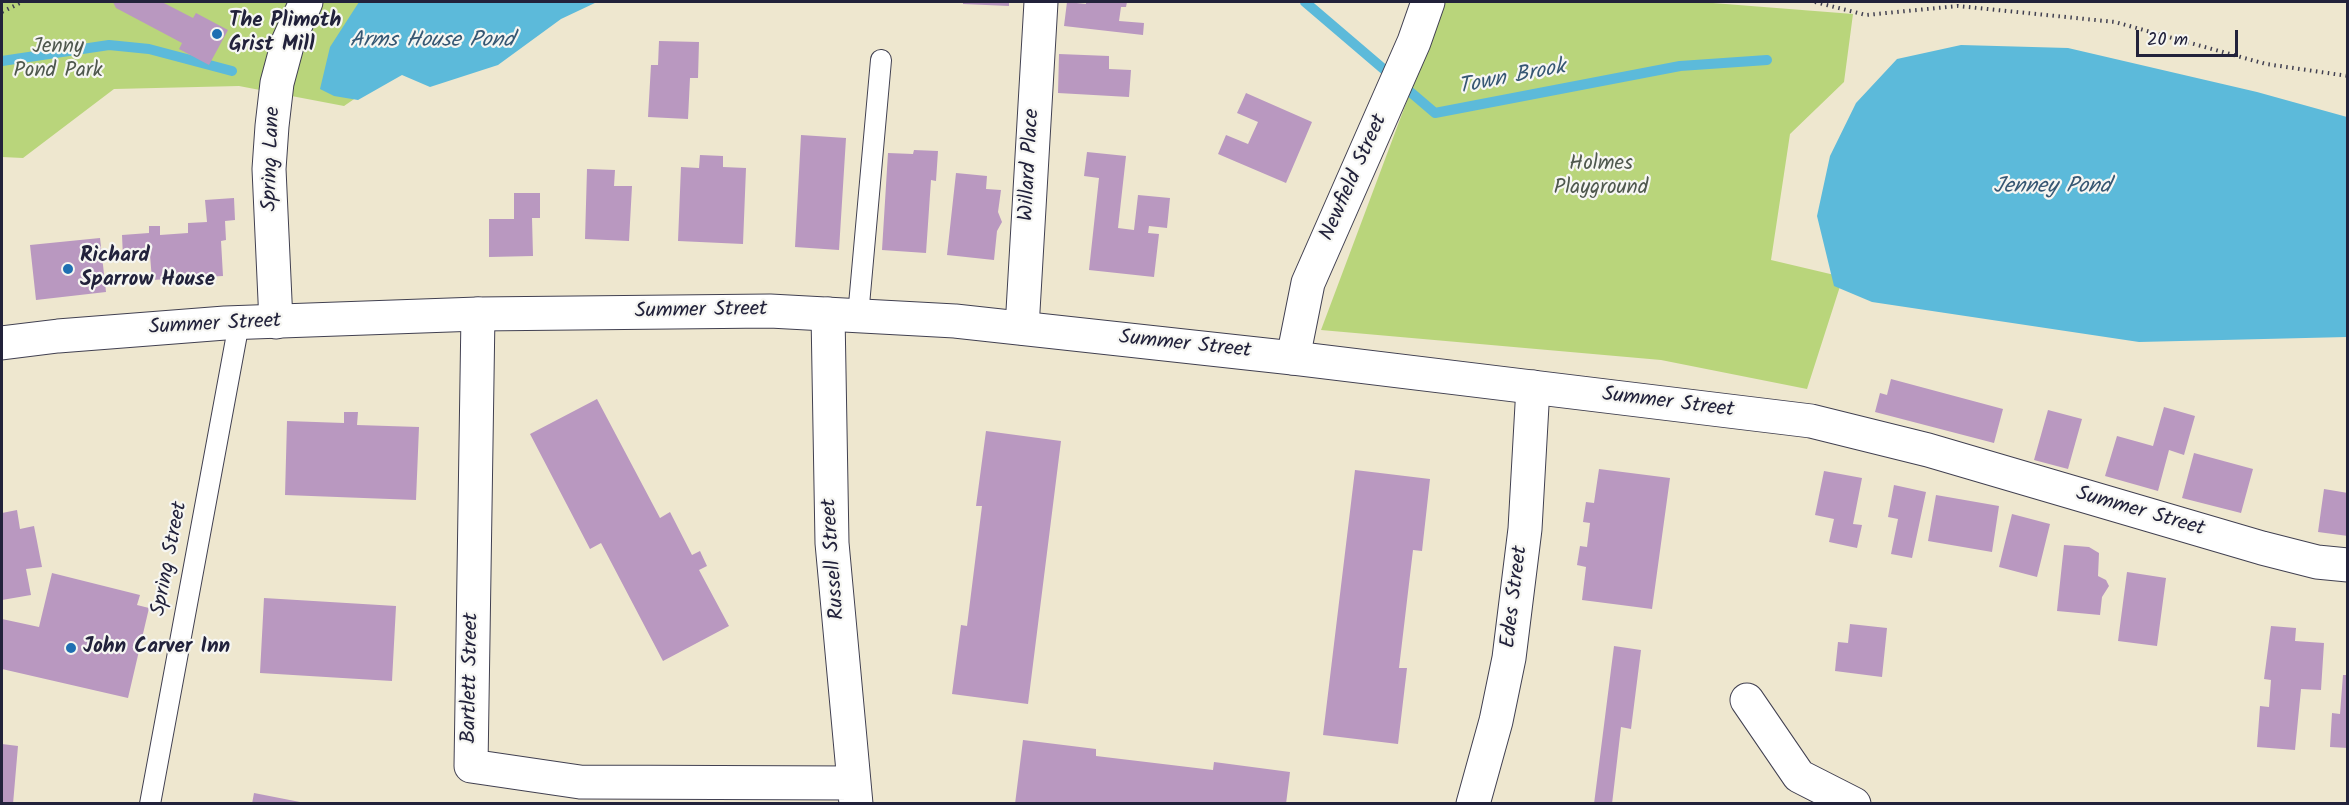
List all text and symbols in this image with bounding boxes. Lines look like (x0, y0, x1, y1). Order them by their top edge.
place label: The Plimoth Grist Mill (229, 9, 341, 59)
scale bar (2139, 18, 2241, 56)
text: 20 m (2147, 26, 2188, 55)
marker: The Plimoth Grist Mill (210, 27, 224, 41)
water label: Arms House Pond (350, 29, 514, 55)
park label: Jenny Pond Park (13, 35, 103, 85)
water label: Town Brook (1456, 56, 1568, 102)
street label: Spring Lane (259, 106, 287, 212)
street label: Willard Place (1015, 108, 1047, 222)
street label: Newfield Street (1316, 111, 1394, 245)
park label: Holmes Playground (1554, 152, 1648, 202)
water label: Jenney Pond (1993, 175, 2111, 201)
place label: Richard Sparrow House (80, 244, 215, 294)
marker: Richard Sparrow House (61, 262, 75, 276)
street label: Summer Street (634, 298, 768, 326)
street label: Summer Street (148, 310, 282, 342)
street label: Summer Street (1118, 327, 1252, 365)
street label: Summer Street (1601, 383, 1735, 425)
street label: Summer Street (2073, 483, 2207, 543)
street label: Russell Street (818, 497, 852, 621)
street label: Spring Street (148, 500, 194, 618)
street label: Edes Street (1497, 544, 1535, 650)
street label: Bartlett Street (458, 612, 486, 744)
place label: John Carver Inn (83, 635, 230, 661)
marker: John Carver Inn (64, 641, 78, 655)

